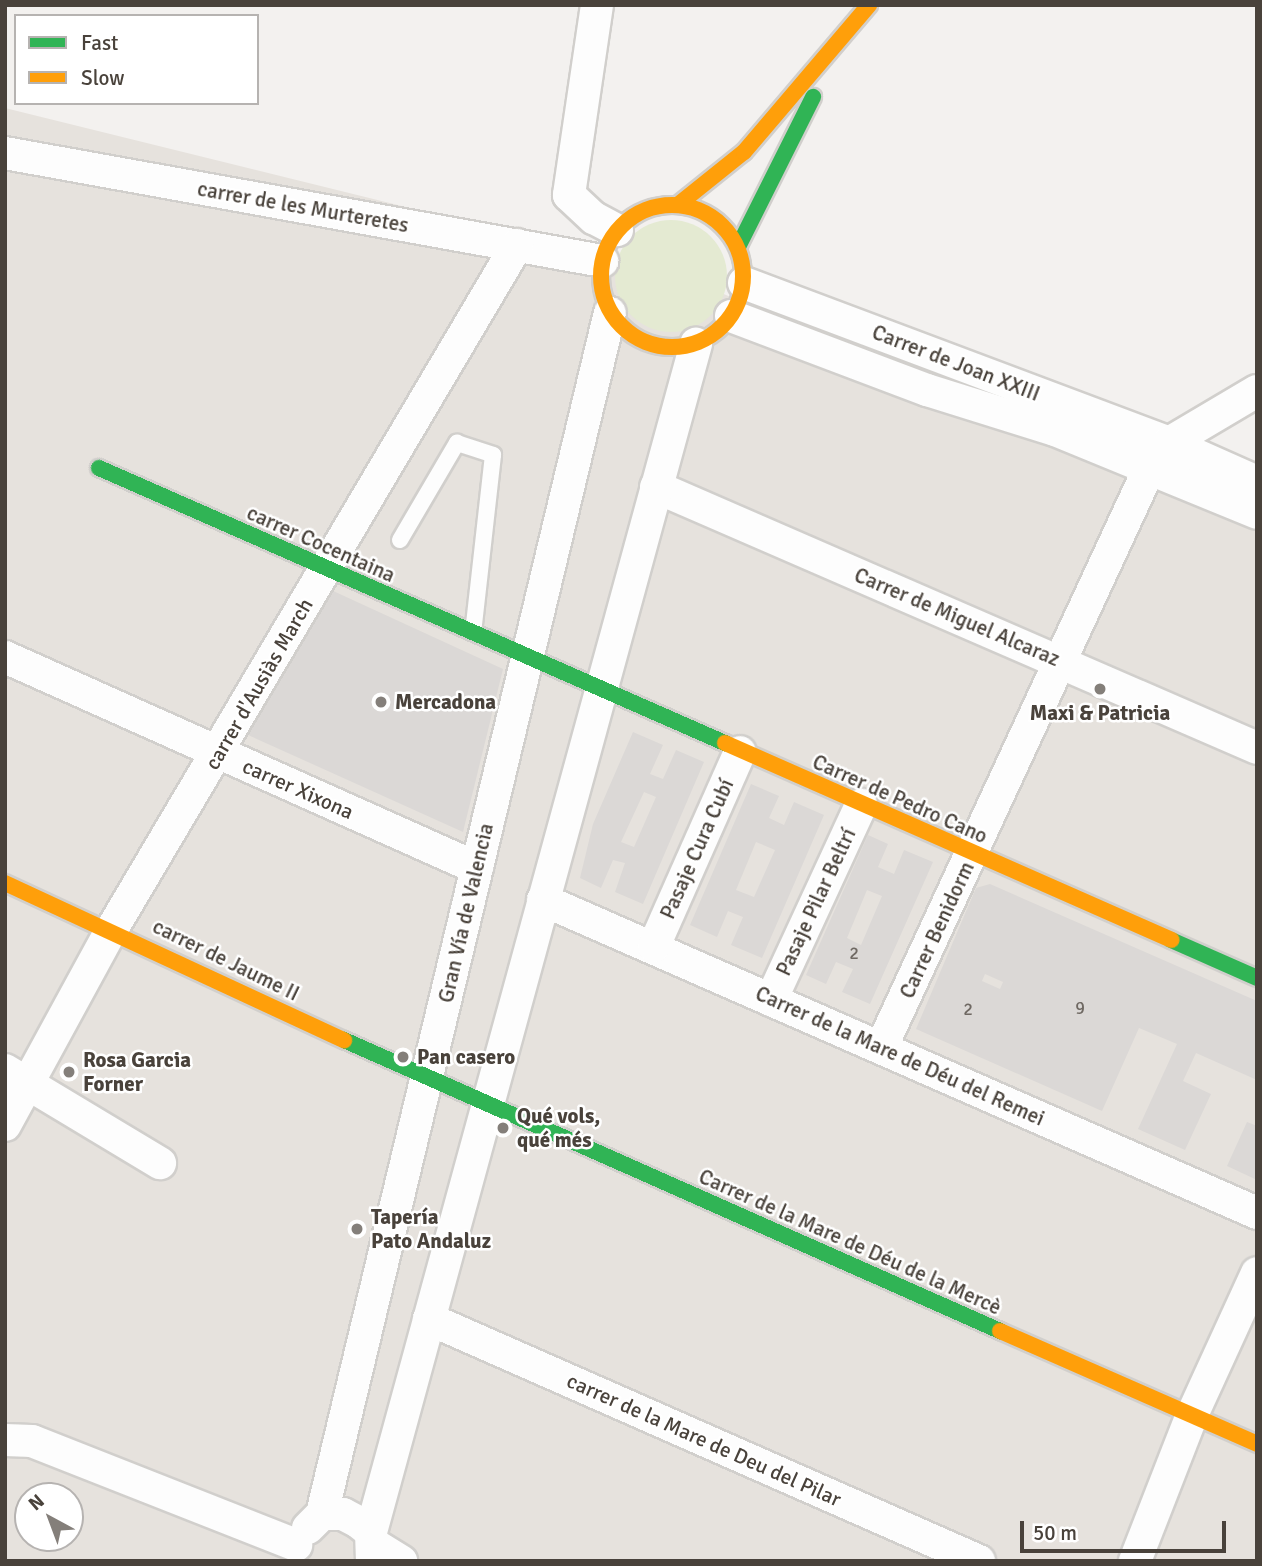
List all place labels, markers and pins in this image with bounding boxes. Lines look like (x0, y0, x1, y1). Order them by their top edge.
marker: Maxi & Patricia (1092, 681, 1108, 697)
place label: Mercadona (395, 689, 496, 715)
marker: Mercadona (373, 694, 389, 710)
place label: Maxi & Patricia (1030, 700, 1170, 726)
place label: Pan casero (417, 1044, 515, 1070)
place label: Rosa Garcia Forner (83, 1047, 191, 1097)
marker: Pan casero (395, 1049, 411, 1065)
marker: Rosa Garcia Forner (61, 1064, 77, 1080)
place label: Qué vols, qué més (517, 1103, 600, 1153)
marker: Qué vols, qué més (495, 1120, 511, 1136)
place label: Tapería Pato Andaluz (371, 1204, 491, 1254)
marker: Tapería Pato Andaluz (349, 1221, 365, 1237)

